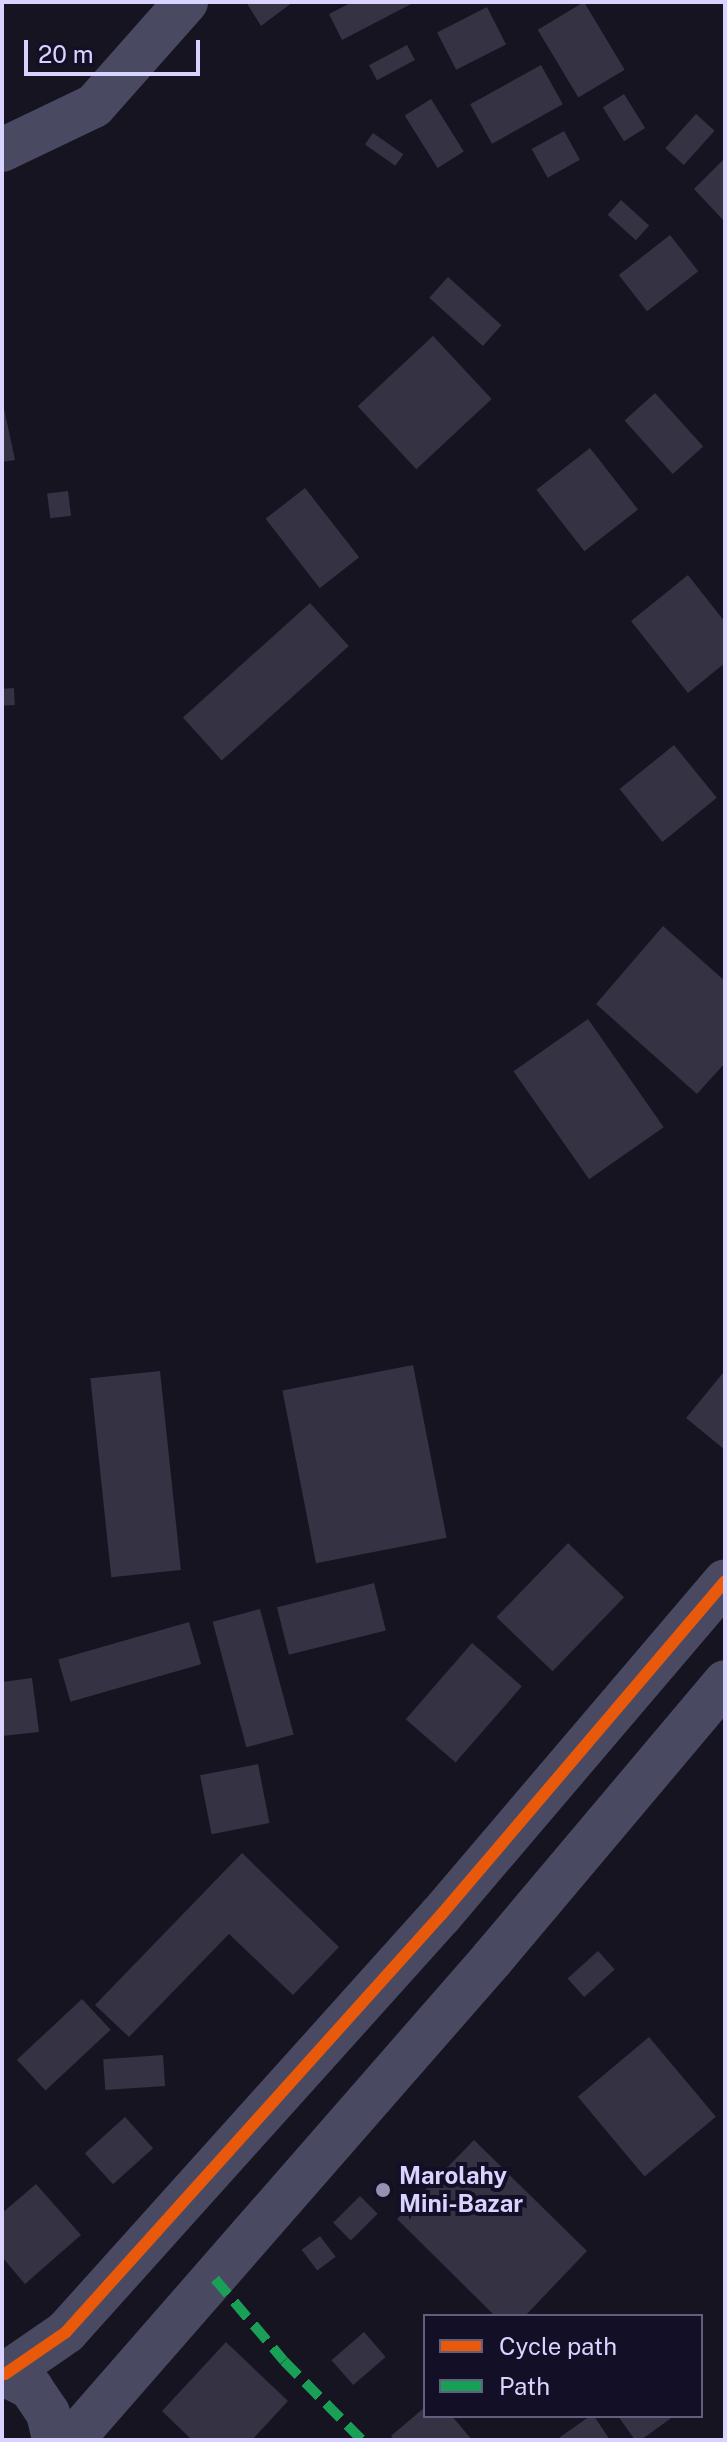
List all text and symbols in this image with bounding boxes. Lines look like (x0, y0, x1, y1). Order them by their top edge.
scale bar (28, 24, 204, 74)
text: 20 m (38, 40, 94, 68)
place label: Marolahy Mini-Bazar (399, 2162, 523, 2218)
marker: Marolahy Mini-Bazar (374, 2181, 392, 2199)
legend (423, 2314, 703, 2418)
text: Cycle path (499, 2332, 617, 2360)
text: Path (499, 2372, 550, 2400)

